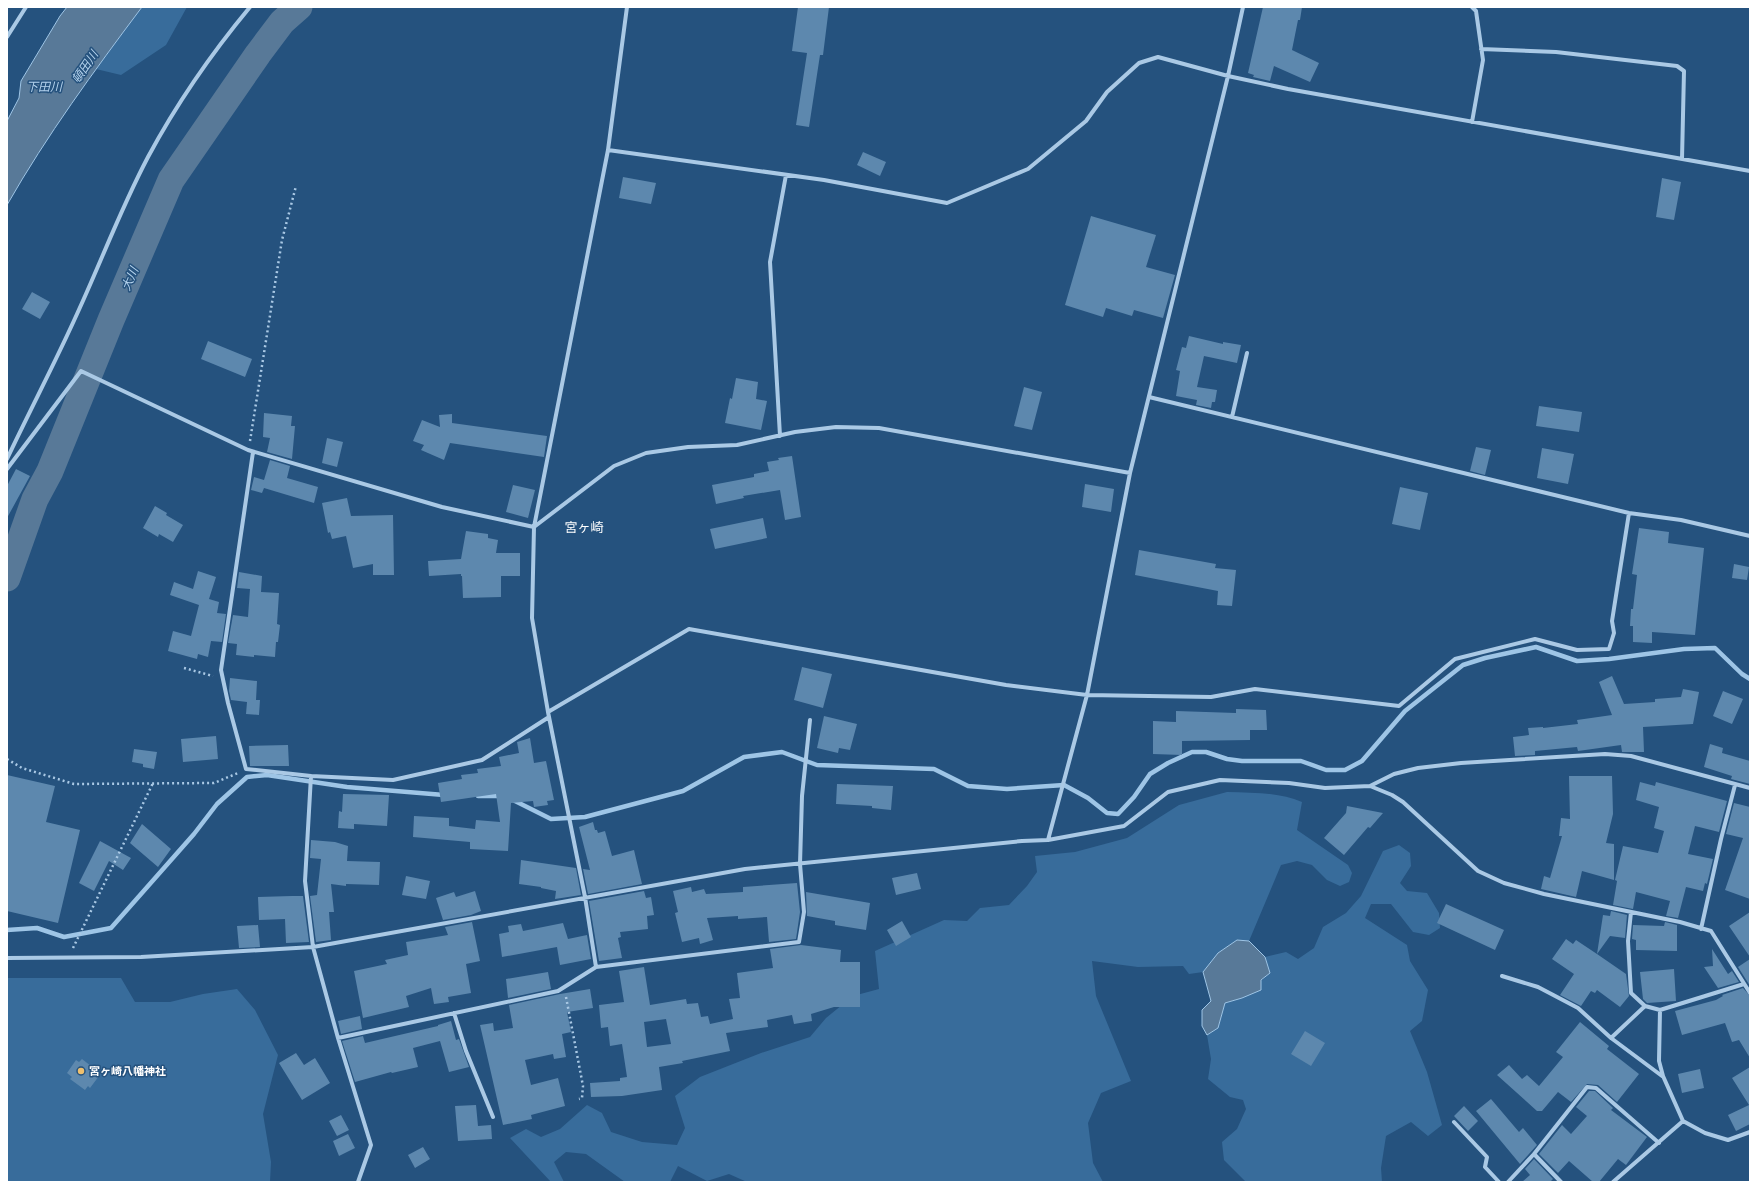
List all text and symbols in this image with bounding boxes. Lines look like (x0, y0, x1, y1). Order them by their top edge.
water label: 頓田川 (69, 47, 102, 86)
water label: 下田川 (26, 80, 64, 94)
water label: 大川 (119, 263, 142, 293)
district label: 宮ヶ崎 (564, 520, 604, 535)
place label: 宮ヶ崎八幡神社 (89, 1065, 166, 1078)
marker: 宮ヶ崎八幡神社 (76, 1066, 86, 1076)

